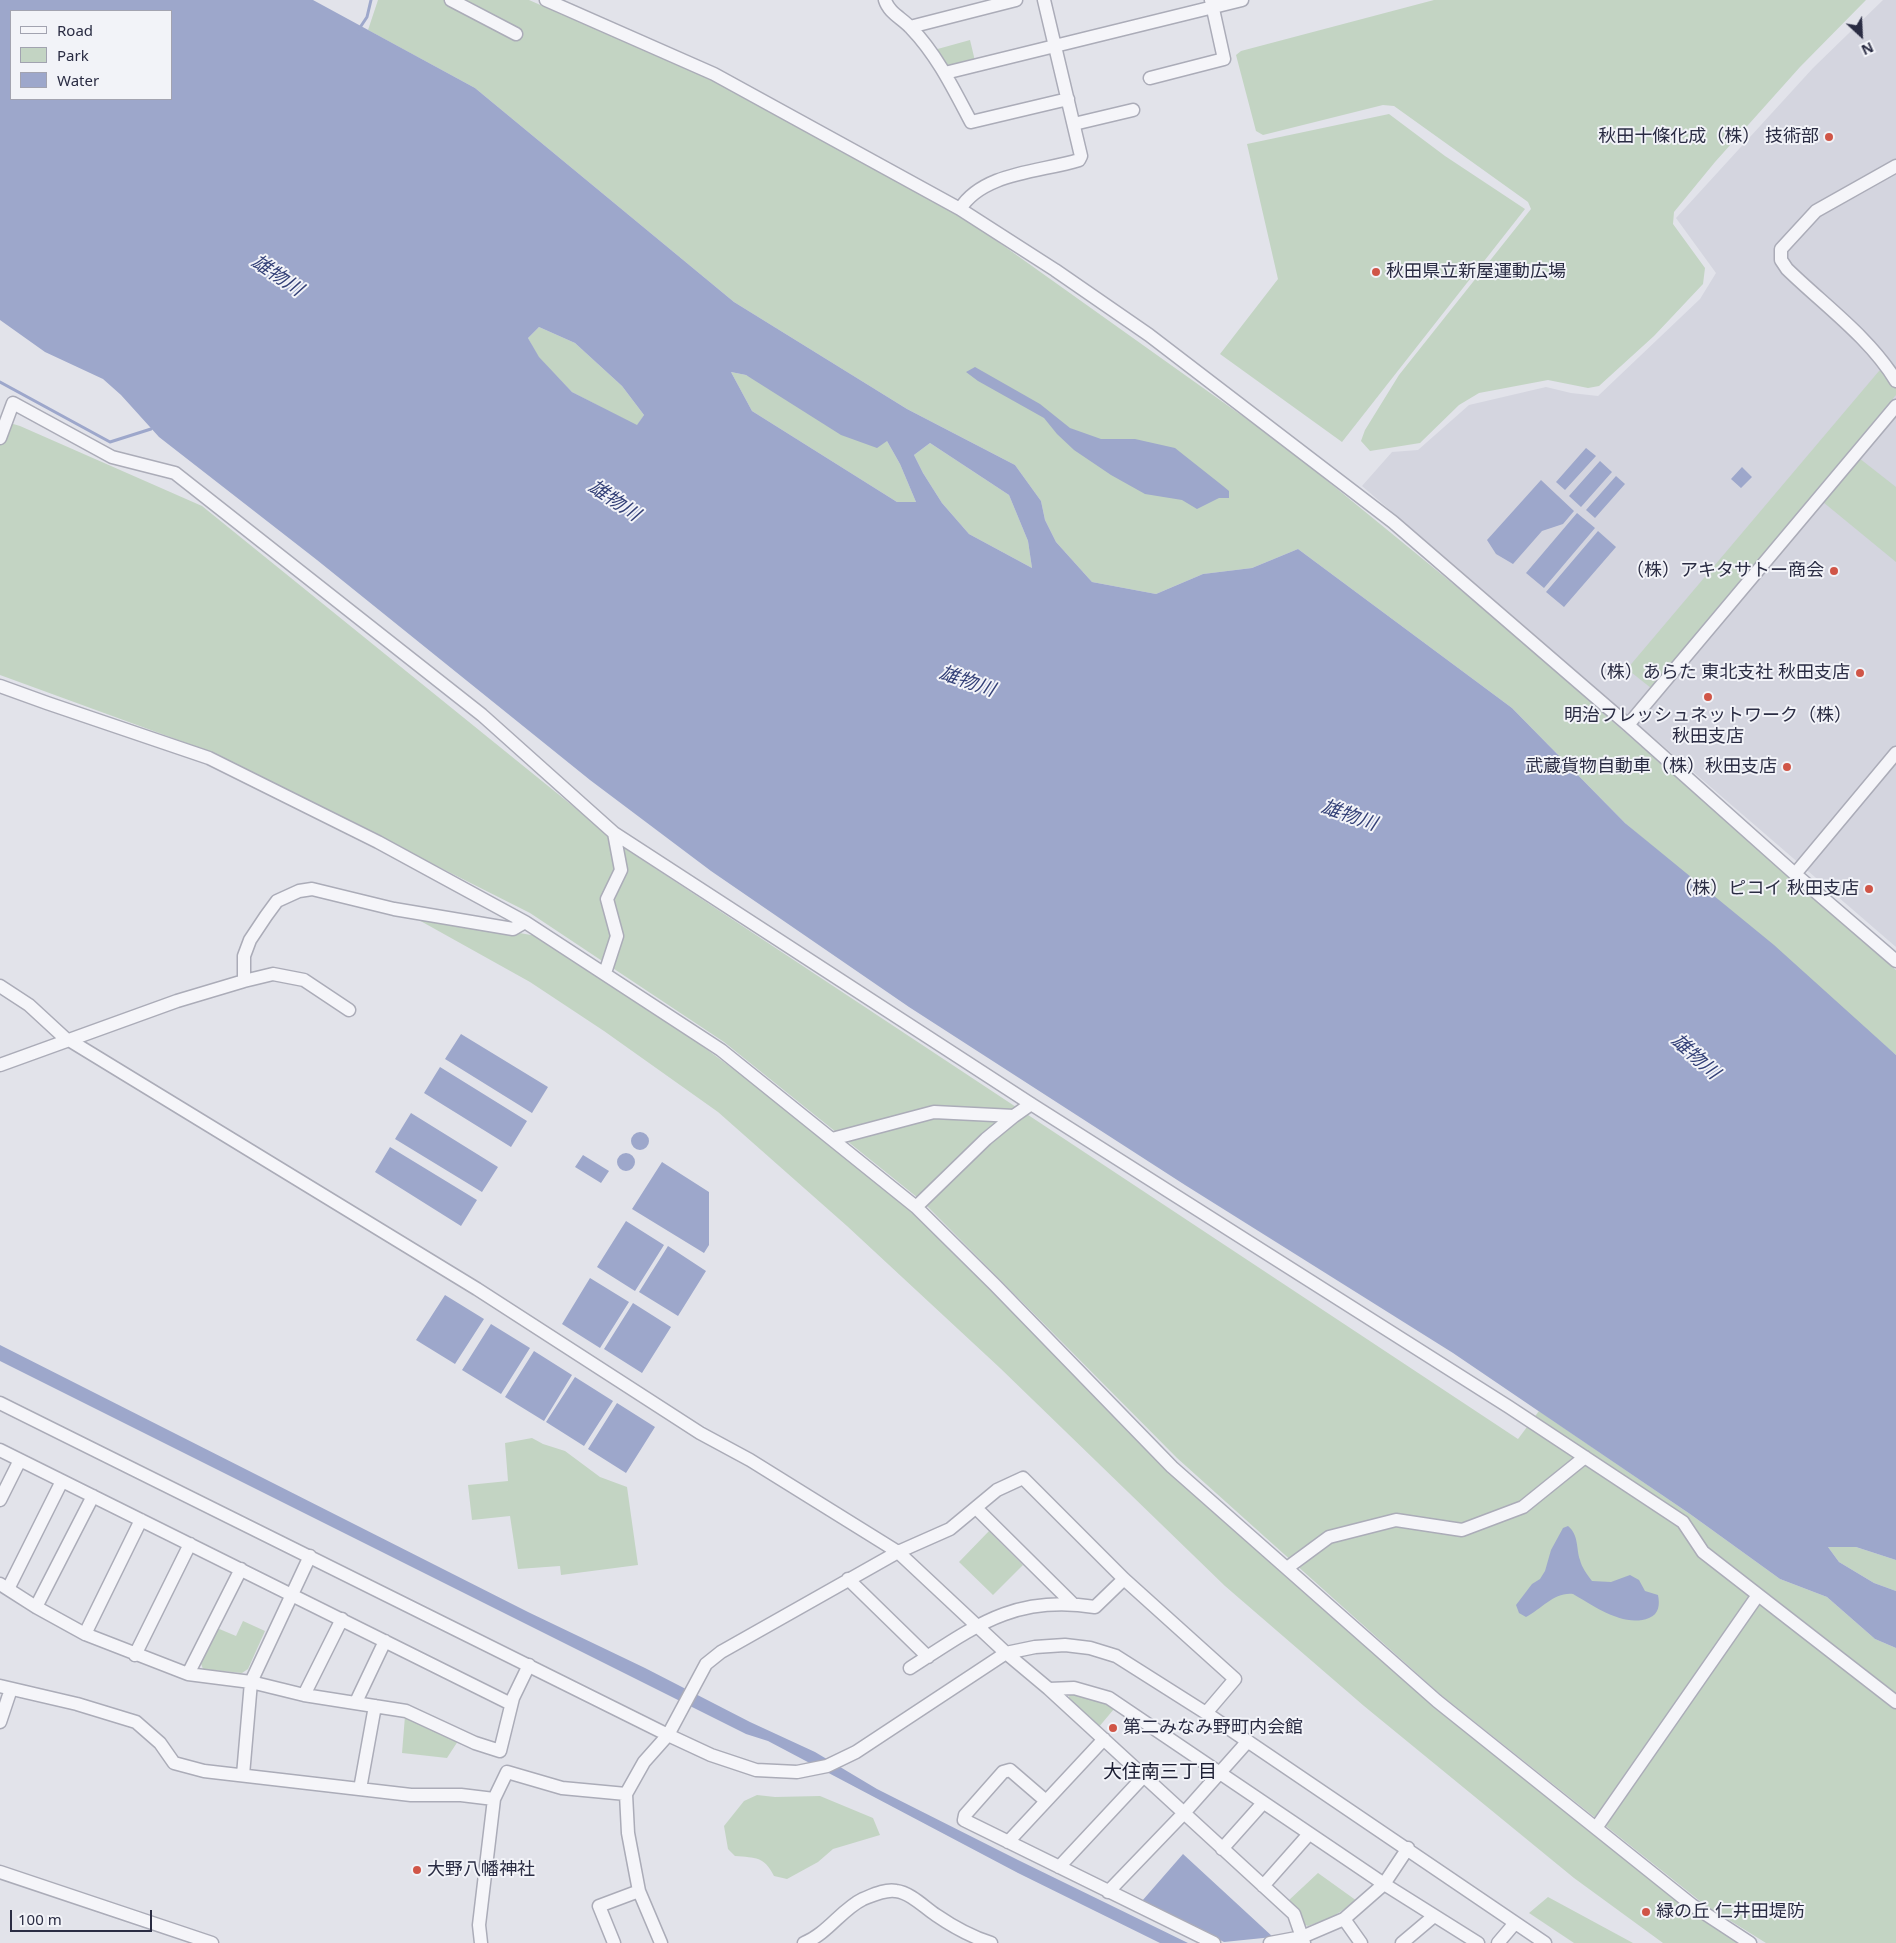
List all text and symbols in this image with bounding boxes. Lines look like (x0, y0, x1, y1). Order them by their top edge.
legend (10, 10, 172, 100)
north arrow (1836, 10, 1886, 60)
text: Road (57, 20, 93, 40)
text: N (1858, 38, 1877, 60)
text: Park (57, 45, 89, 65)
text: Water (57, 70, 99, 90)
place label: 秋田十條化成（株） 技術部 (1598, 126, 1819, 148)
marker: 秋田十條化成（株） 技術部 (1823, 131, 1835, 143)
water label: 雄物川 (247, 251, 307, 301)
place label: 秋田県立新屋運動広場 (1386, 261, 1566, 283)
marker: 秋田県立新屋運動広場 (1370, 266, 1382, 278)
water label: 雄物川 (584, 476, 644, 526)
place label: （株）アキタサトー商会 (1626, 560, 1824, 582)
marker: （株）アキタサトー商会 (1828, 565, 1840, 577)
water label: 雄物川 (936, 662, 998, 702)
place label: （株）あらた 東北支社 秋田支店 (1589, 662, 1850, 684)
marker: （株）あらた 東北支社 秋田支店 (1854, 667, 1866, 679)
marker: 明治フレッシュネットワーク（株） 秋田支店 (1702, 691, 1714, 703)
place label: 明治フレッシュネットワーク（株） 秋田支店 (1564, 705, 1852, 748)
place label: 武蔵貨物自動車（株）秋田支店 (1525, 756, 1777, 778)
marker: 武蔵貨物自動車（株）秋田支店 (1781, 761, 1793, 773)
water label: 雄物川 (1318, 796, 1380, 836)
place label: （株）ピコイ 秋田支店 (1674, 878, 1859, 900)
marker: （株）ピコイ 秋田支店 (1863, 883, 1875, 895)
water label: 雄物川 (1666, 1029, 1724, 1085)
place label: 第二みなみ野町内会館 (1123, 1717, 1303, 1739)
marker: 第二みなみ野町内会館 (1107, 1722, 1119, 1734)
district label: 大住南三丁目 (1103, 1762, 1217, 1784)
place label: 大野八幡神社 (427, 1859, 535, 1881)
marker: 大野八幡神社 (411, 1864, 423, 1876)
scale bar (12, 1900, 155, 1932)
place label: 緑の丘 仁井田堤防 (1656, 1901, 1805, 1923)
marker: 緑の丘 仁井田堤防 (1640, 1906, 1652, 1918)
text: 100 m (18, 1909, 62, 1929)

